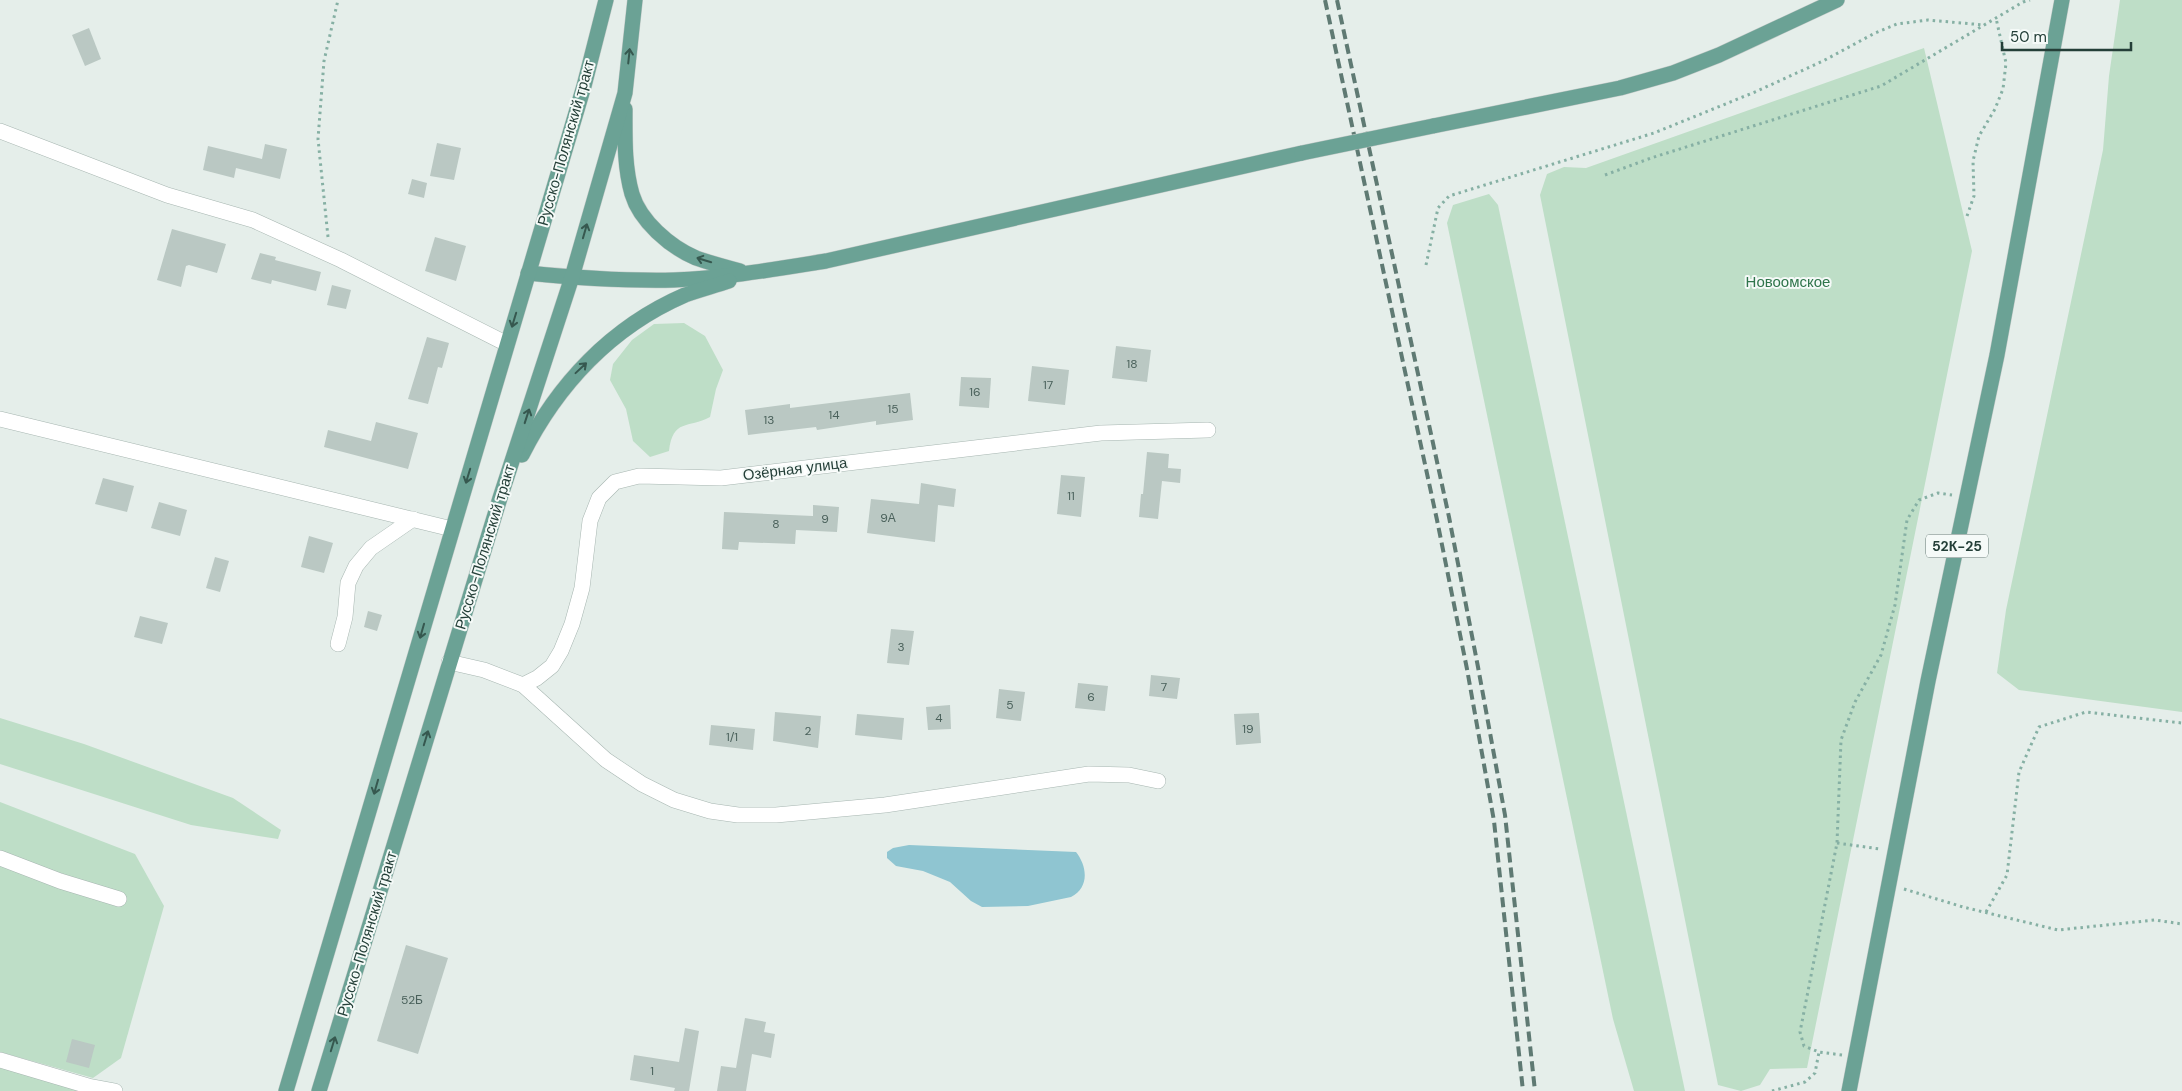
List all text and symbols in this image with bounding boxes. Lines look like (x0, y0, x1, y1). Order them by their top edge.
scale bar (2002, 20, 2131, 52)
text: 50 m (2010, 27, 2047, 47)
one-way arrow (624, 49, 634, 65)
street label: Русско-Полянский тракт (533, 58, 599, 228)
one-way arrow (581, 223, 591, 239)
one-way arrow (697, 255, 713, 265)
park label: Новоомское (1746, 272, 1830, 292)
one-way arrow (509, 311, 519, 327)
house number: 18 (1126, 356, 1138, 372)
one-way arrow (574, 363, 586, 375)
house number: 17 (1043, 377, 1053, 393)
house number: 16 (969, 384, 981, 400)
house number: 15 (887, 401, 899, 417)
house number: 14 (828, 407, 840, 423)
one-way arrow (522, 408, 532, 424)
house number: 13 (764, 412, 774, 428)
street label: Озёрная улица (742, 453, 849, 485)
street label: Русско-Полянский тракт (450, 462, 520, 632)
one-way arrow (463, 467, 472, 483)
house number: 11 (1067, 488, 1075, 504)
house number: 9А (880, 510, 896, 526)
house number: 9 (821, 511, 829, 527)
house number: 8 (772, 516, 780, 532)
road number: 52К-25 (1926, 534, 1988, 558)
one-way arrow (416, 623, 426, 639)
house number: 3 (897, 639, 905, 655)
house number: 7 (1161, 679, 1167, 695)
house number: 6 (1087, 689, 1095, 705)
house number: 5 (1006, 697, 1014, 713)
house number: 4 (935, 710, 943, 726)
house number: 19 (1242, 721, 1254, 737)
house number: 2 (805, 723, 812, 739)
house number: 1/1 (726, 729, 738, 745)
one-way arrow (422, 731, 432, 747)
one-way arrow (370, 779, 380, 795)
street label: Русско-Полянский тракт (332, 849, 402, 1019)
house number: 52Б (401, 992, 423, 1008)
one-way arrow (329, 1037, 339, 1053)
house number: 1 (650, 1063, 654, 1079)

